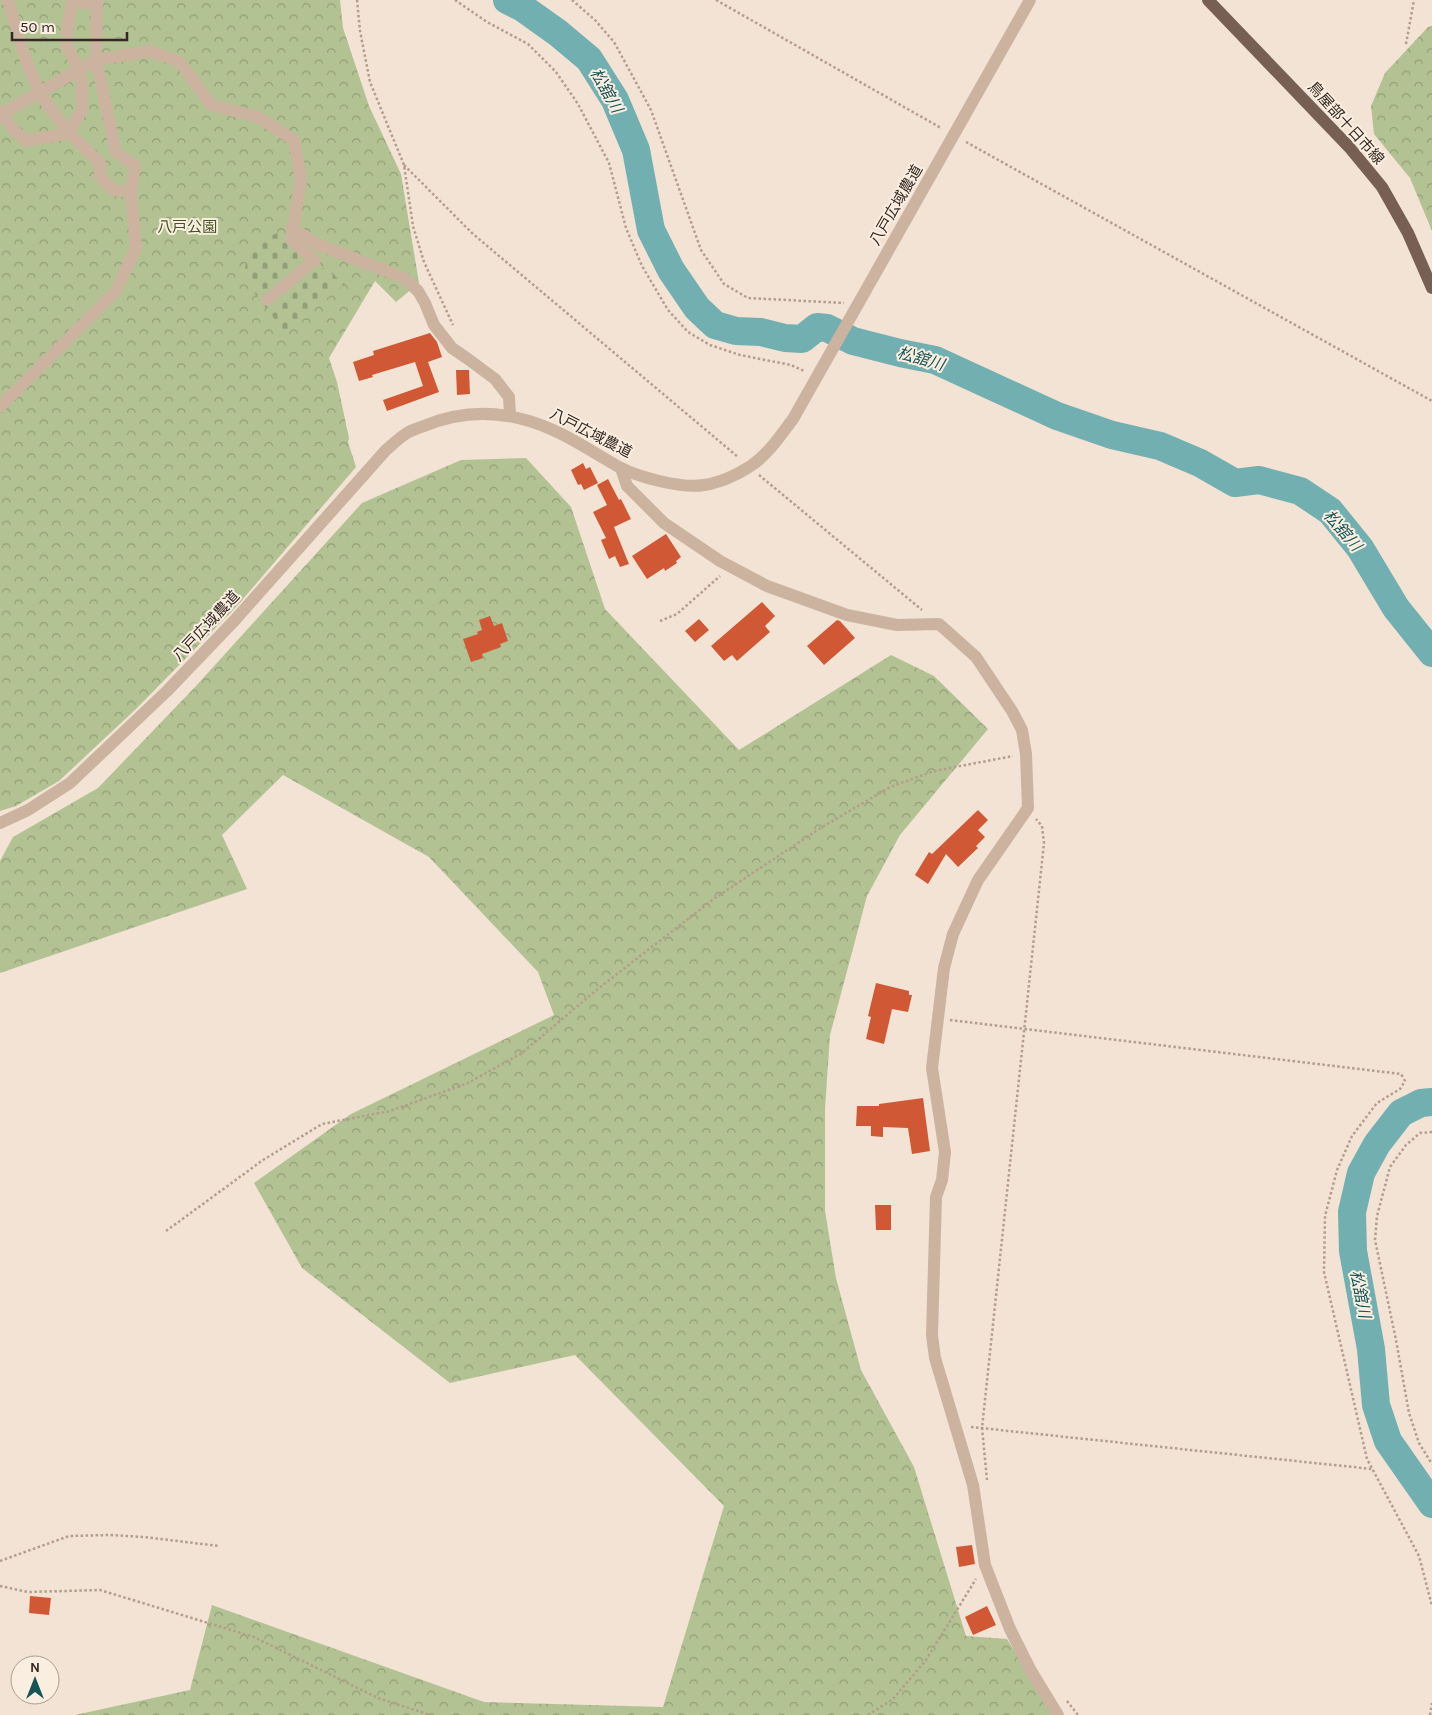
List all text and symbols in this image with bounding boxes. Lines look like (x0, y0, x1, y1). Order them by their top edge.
scale bar (12, 10, 128, 42)
text: 50 m (20, 18, 55, 36)
water label: 松舘川 (587, 65, 627, 118)
street label: 鳥屋部十日市線 (1304, 78, 1388, 168)
street label: 八戸広域農道 (866, 162, 926, 248)
park label: 八戸公園 (157, 218, 217, 236)
water label: 松舘川 (895, 343, 948, 375)
street label: 八戸広域農道 (547, 405, 635, 461)
water label: 松舘川 (1320, 506, 1367, 556)
street label: 八戸広域農道 (169, 587, 243, 665)
water label: 松舘川 (1347, 1269, 1375, 1321)
north arrow (10, 1655, 60, 1705)
text: N (30, 1659, 40, 1676)

